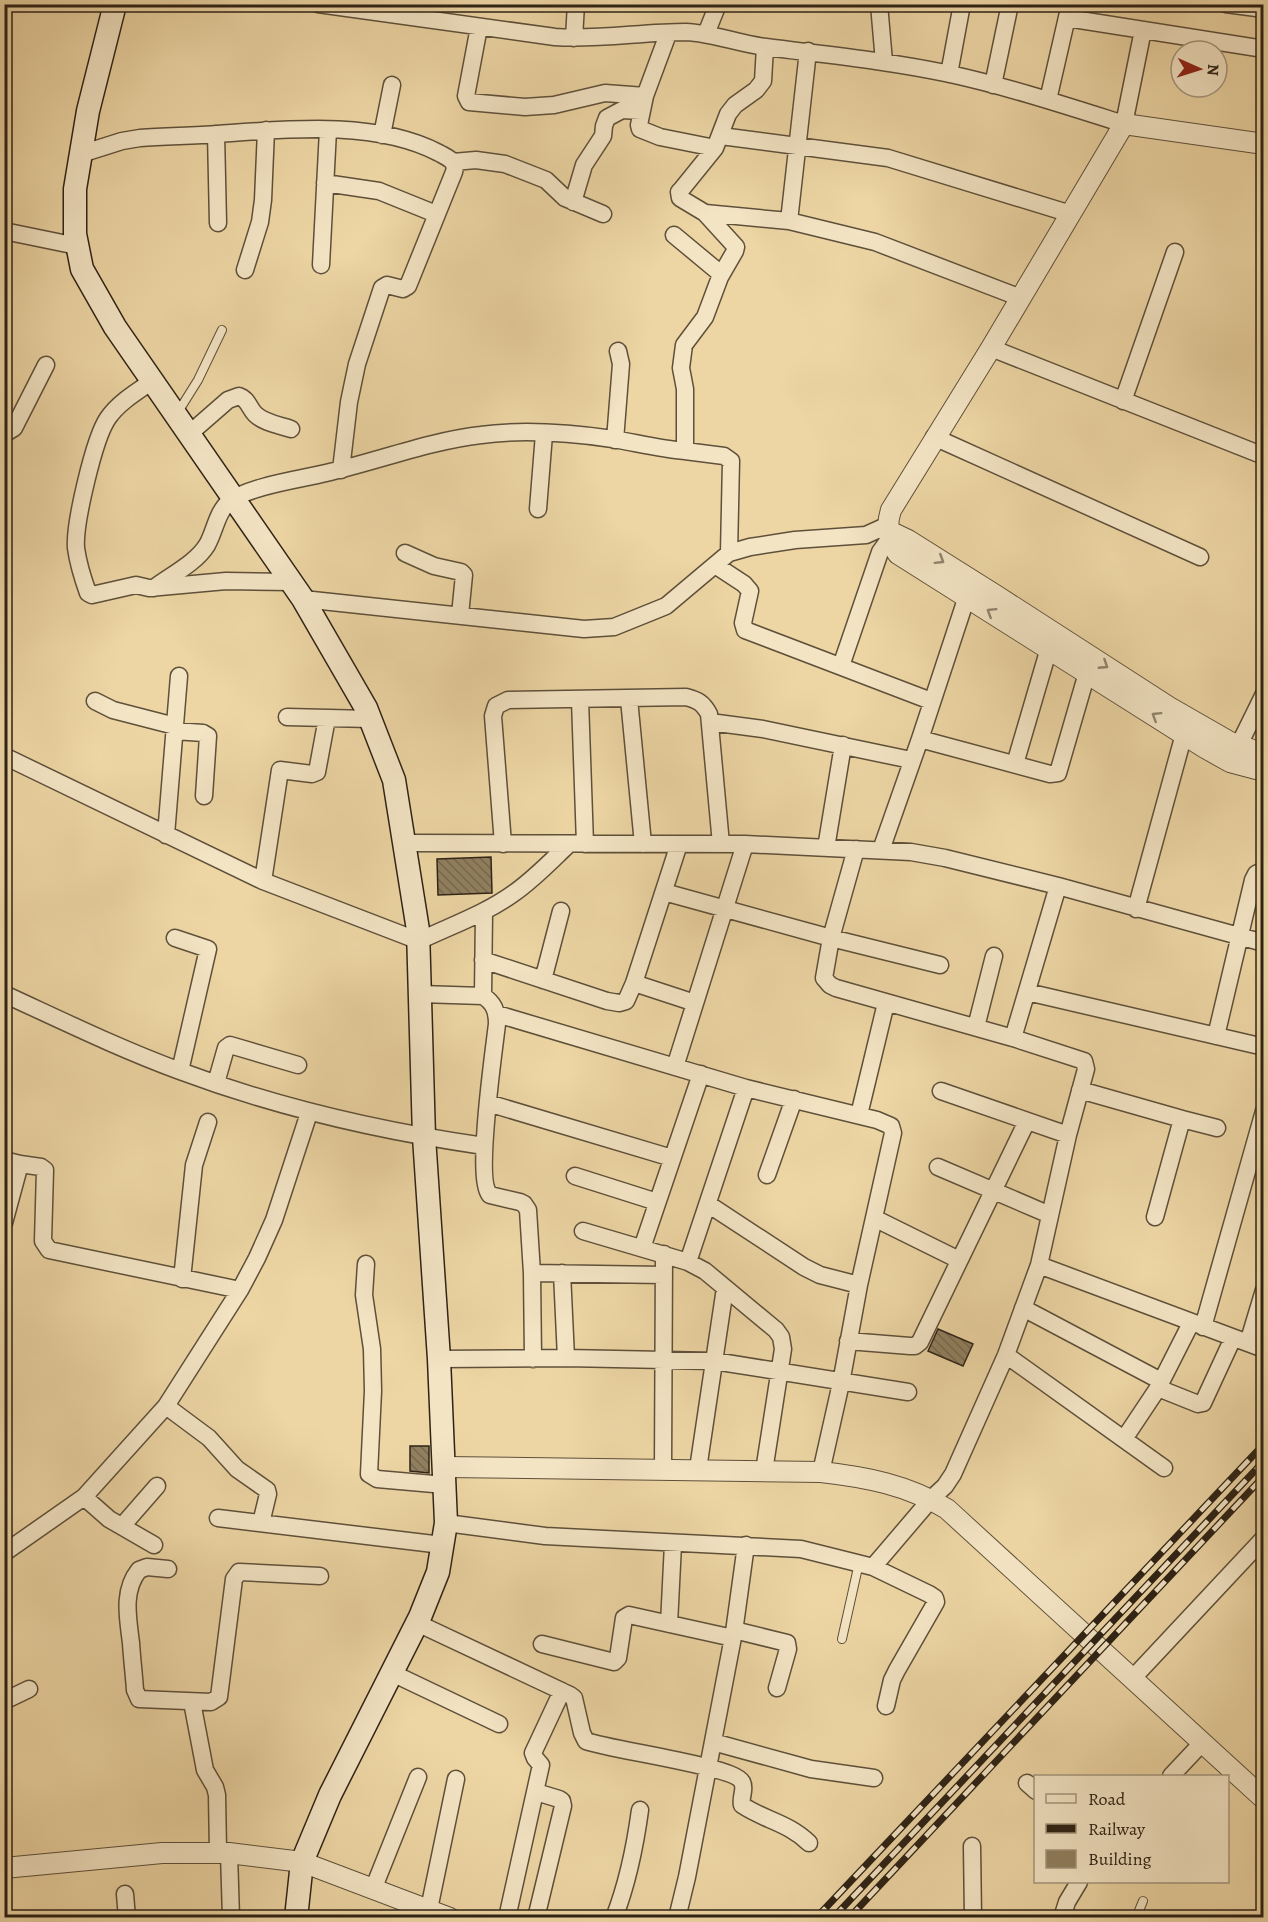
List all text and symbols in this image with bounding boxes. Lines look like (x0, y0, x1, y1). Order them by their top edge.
north arrow (1169, 39, 1229, 99)
text: N (1202, 63, 1224, 76)
one-way arrow (933, 553, 944, 564)
one-way arrow (987, 608, 998, 619)
one-way arrow (1097, 658, 1108, 669)
one-way arrow (1152, 712, 1162, 724)
legend (1034, 1775, 1229, 1883)
text: Road (1088, 1787, 1126, 1811)
text: Railway (1088, 1817, 1146, 1841)
text: Building (1088, 1847, 1152, 1871)

